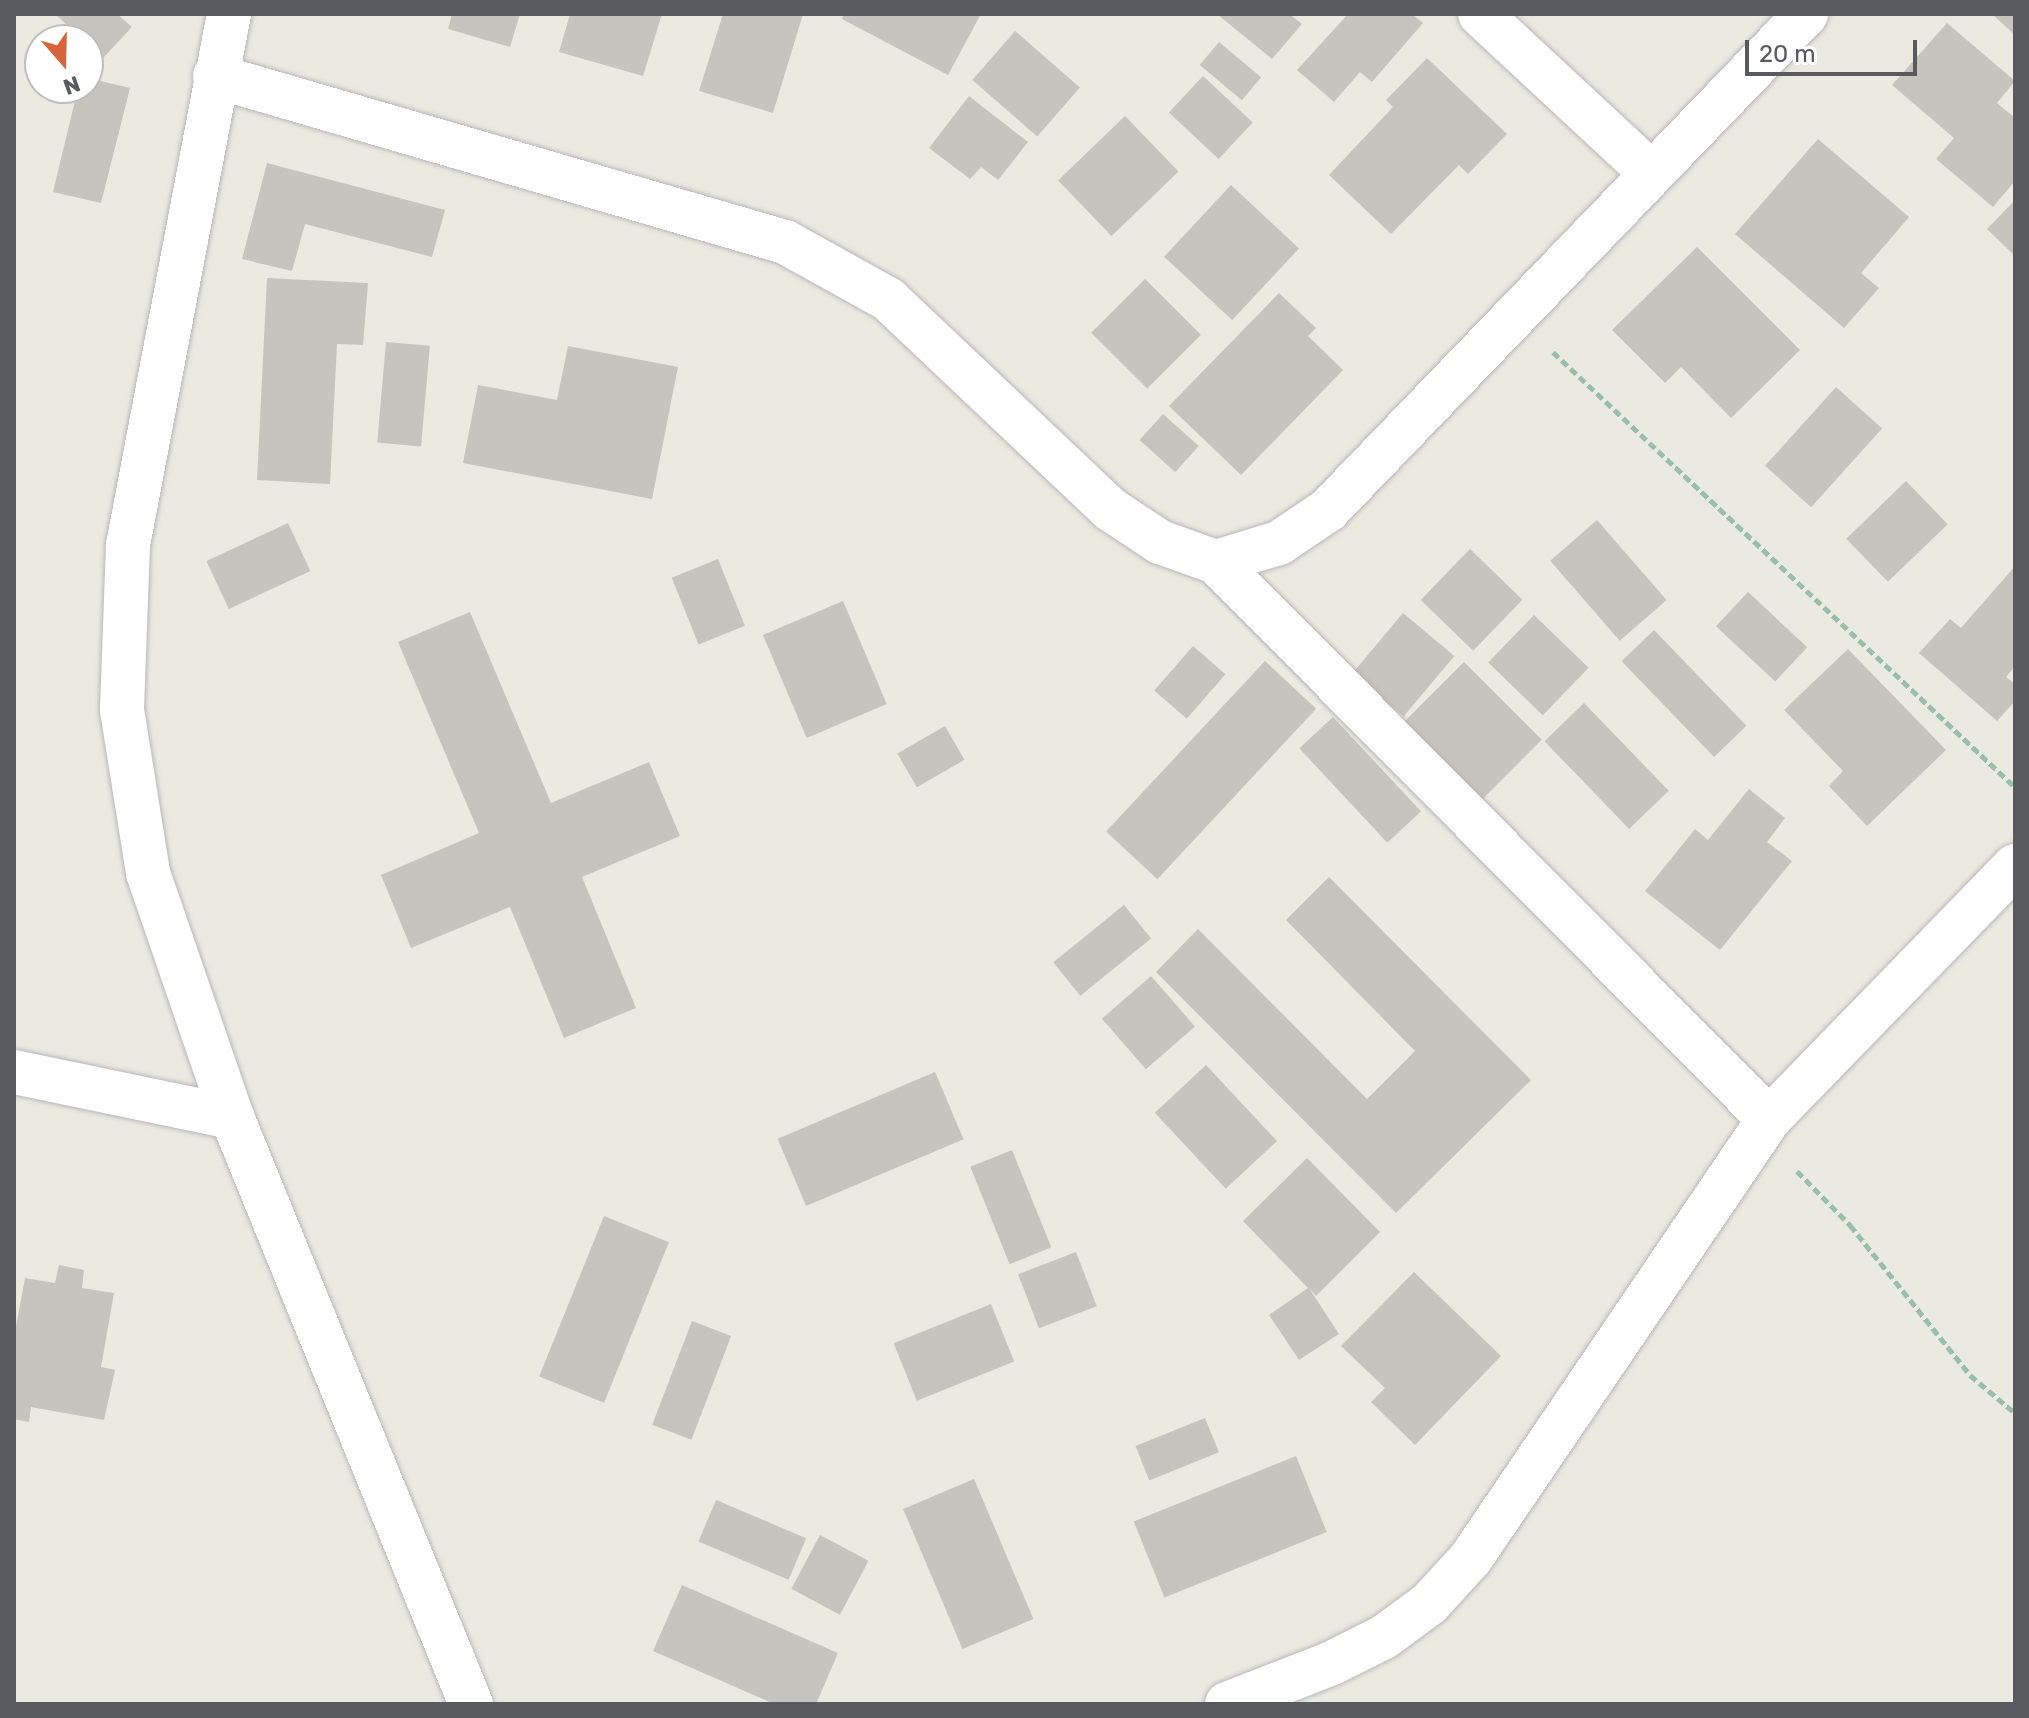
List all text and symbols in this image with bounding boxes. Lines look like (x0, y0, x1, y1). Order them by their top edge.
north arrow (24, 24, 104, 104)
scale bar (1749, 24, 1921, 74)
text: 20 m (1759, 40, 1816, 68)
text: N (60, 70, 84, 101)

